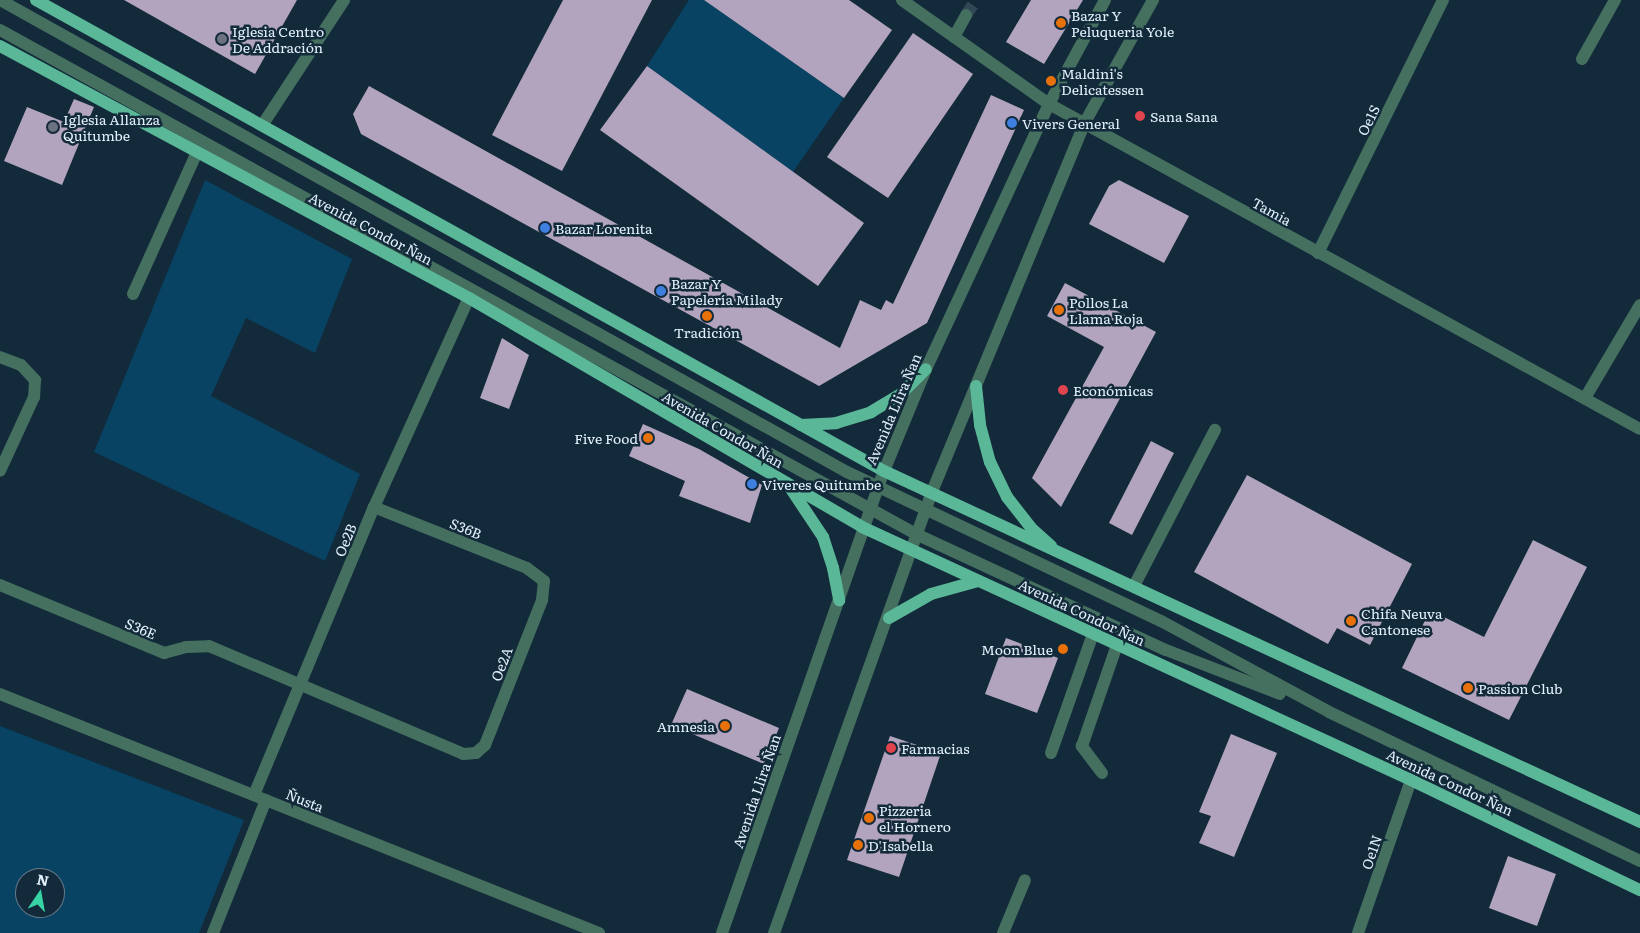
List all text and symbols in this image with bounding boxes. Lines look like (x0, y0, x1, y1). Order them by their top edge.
place label: Bazar Y Peluqueria Yole (1071, 7, 1174, 40)
marker: Bazar Y Peluqueria Yole (1055, 17, 1067, 29)
place label: Iglesia Centro De Addración (232, 23, 324, 56)
marker: Iglesia Centro De Addración (216, 33, 228, 45)
place label: Maldini's Delicatessen (1061, 65, 1144, 98)
marker: Maldini's Delicatessen (1045, 75, 1057, 87)
street label: Oe1S (1353, 102, 1383, 138)
place label: Sana Sana (1150, 108, 1218, 124)
marker: Sana Sana (1134, 110, 1146, 122)
place label: Iglesia Allanza Quitumbe (63, 111, 160, 144)
place label: Vivers General (1022, 115, 1120, 131)
marker: Vivers General (1006, 117, 1018, 129)
marker: Iglesia Allanza Quitumbe (47, 121, 59, 133)
street label: Avenida Condor Ñan (306, 188, 436, 268)
street label: Tamia (1249, 193, 1295, 229)
place label: Bazar Lorenita (555, 220, 653, 236)
marker: Bazar Lorenita (539, 222, 551, 234)
place label: Bazar Y Papelería Milady (671, 275, 783, 308)
marker: Bazar Y Papelería Milady (655, 285, 667, 297)
place label: Pollos La Llama Roja (1069, 294, 1143, 326)
marker: Pollos La Llama Roja (1053, 304, 1065, 316)
marker: Tradición (701, 310, 713, 322)
place label: Tradición (674, 324, 740, 340)
street label: Avenida Llira Ñan (862, 351, 924, 467)
place label: Económicas (1073, 382, 1153, 398)
marker: Económicas (1057, 384, 1069, 396)
street label: Avenida Condor Ñan (659, 387, 787, 471)
place label: Five Food (574, 430, 638, 446)
marker: Five Food (642, 432, 654, 444)
place label: Viveres Quitumbe (762, 476, 881, 492)
marker: Viveres Quitumbe (746, 478, 758, 490)
street label: S36B (448, 514, 484, 542)
street label: Oe2B (331, 521, 359, 559)
street label: Avenida Condor Ñan (1016, 575, 1148, 649)
place label: Chifa Neuva Cantonese (1361, 605, 1442, 638)
street label: S36E (123, 614, 159, 642)
marker: Chifa Neuva Cantonese (1345, 615, 1357, 627)
place label: Moon Blue (981, 641, 1053, 657)
marker: Moon Blue (1057, 643, 1069, 655)
street label: Oe2A (487, 645, 515, 683)
place label: Passion Club (1478, 680, 1563, 696)
marker: Passion Club (1462, 682, 1474, 694)
place label: Amnesia (657, 718, 715, 734)
marker: Amnesia (719, 720, 731, 732)
street label: Avenida Llira Ñan (729, 732, 783, 850)
place label: Farmacias (901, 740, 970, 756)
marker: Farmacias (885, 742, 897, 754)
street label: Avenida Condor Ñan (1384, 745, 1516, 819)
street label: Ñusta (284, 785, 326, 815)
place label: Pizzeria el Hornero (879, 802, 951, 834)
marker: Pizzeria el Hornero (863, 812, 875, 824)
street label: Oe1N (1357, 833, 1385, 871)
place label: D'Isabella (868, 837, 933, 853)
marker: D'Isabella (852, 839, 864, 851)
north arrow (15, 868, 65, 918)
text: N (35, 868, 51, 890)

